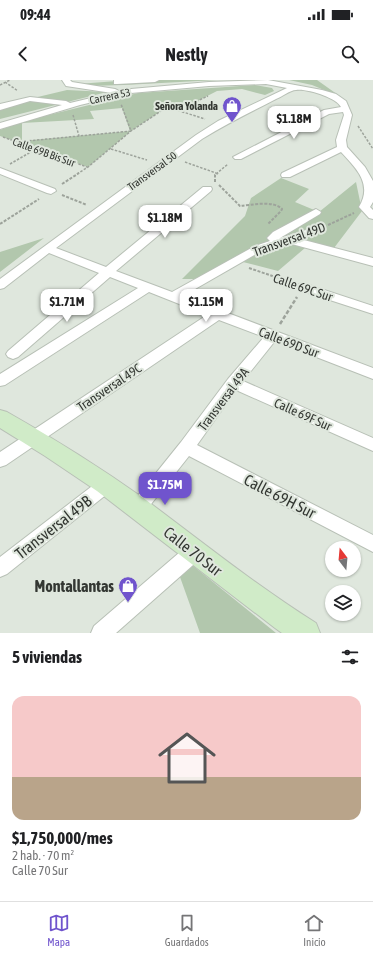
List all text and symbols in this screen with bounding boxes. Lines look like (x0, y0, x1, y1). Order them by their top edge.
text: 09:44 (20, 6, 51, 23)
icon: back (12, 43, 34, 65)
icon: search (339, 43, 361, 65)
text: Nestly (165, 44, 208, 65)
street label: Carrera 53 (88, 86, 132, 106)
shop icon: Señora Yolanda (221, 95, 243, 123)
place label: Señora Yolanda (155, 100, 218, 112)
pin: $1.18M (261, 106, 327, 140)
text: $1.18M (277, 111, 311, 126)
street label: Calle 69B Bis Sur (11, 135, 78, 169)
street label: Transversal 50 (125, 149, 179, 193)
pin: $1.18M (132, 205, 198, 239)
text: $1.18M (148, 210, 182, 225)
street label: Transversal 49D (251, 219, 327, 259)
street label: Calle 69C Sur (271, 270, 335, 305)
pin: $1.71M (34, 289, 100, 323)
pin: $1.15M (173, 289, 239, 323)
text: $1.71M (50, 294, 84, 309)
text: $1.15M (189, 294, 223, 309)
street label: Calle 69D Sur (257, 324, 321, 361)
street label: Transversal 49C (74, 360, 144, 414)
street label: Transversal 49A (195, 364, 252, 434)
street label: Calle 69F Sur (272, 395, 334, 434)
street label: Calle 69H Sur (241, 470, 319, 522)
pin: $1.75M (132, 472, 198, 506)
text: $1.75M (148, 477, 182, 492)
street label: Transversal 49B (11, 491, 95, 562)
street label: Calle 70 Sur (160, 523, 226, 579)
north arrow (325, 541, 361, 577)
map controls (325, 541, 361, 621)
shop icon: Montallantas (117, 575, 139, 603)
place label: Montallantas (35, 577, 114, 595)
button: layers (325, 585, 361, 621)
icon: filters (339, 646, 361, 668)
text: 5 viviendas (12, 647, 82, 667)
icon: home (151, 722, 223, 794)
text: $1,750,000/mes (12, 828, 113, 848)
text: 2 hab. · 70 m² (12, 848, 74, 863)
text: Calle 70 Sur (12, 863, 68, 878)
tab: Mapa (47, 912, 70, 948)
tab: Guardados (165, 912, 209, 948)
tab: Inicio (303, 912, 326, 948)

